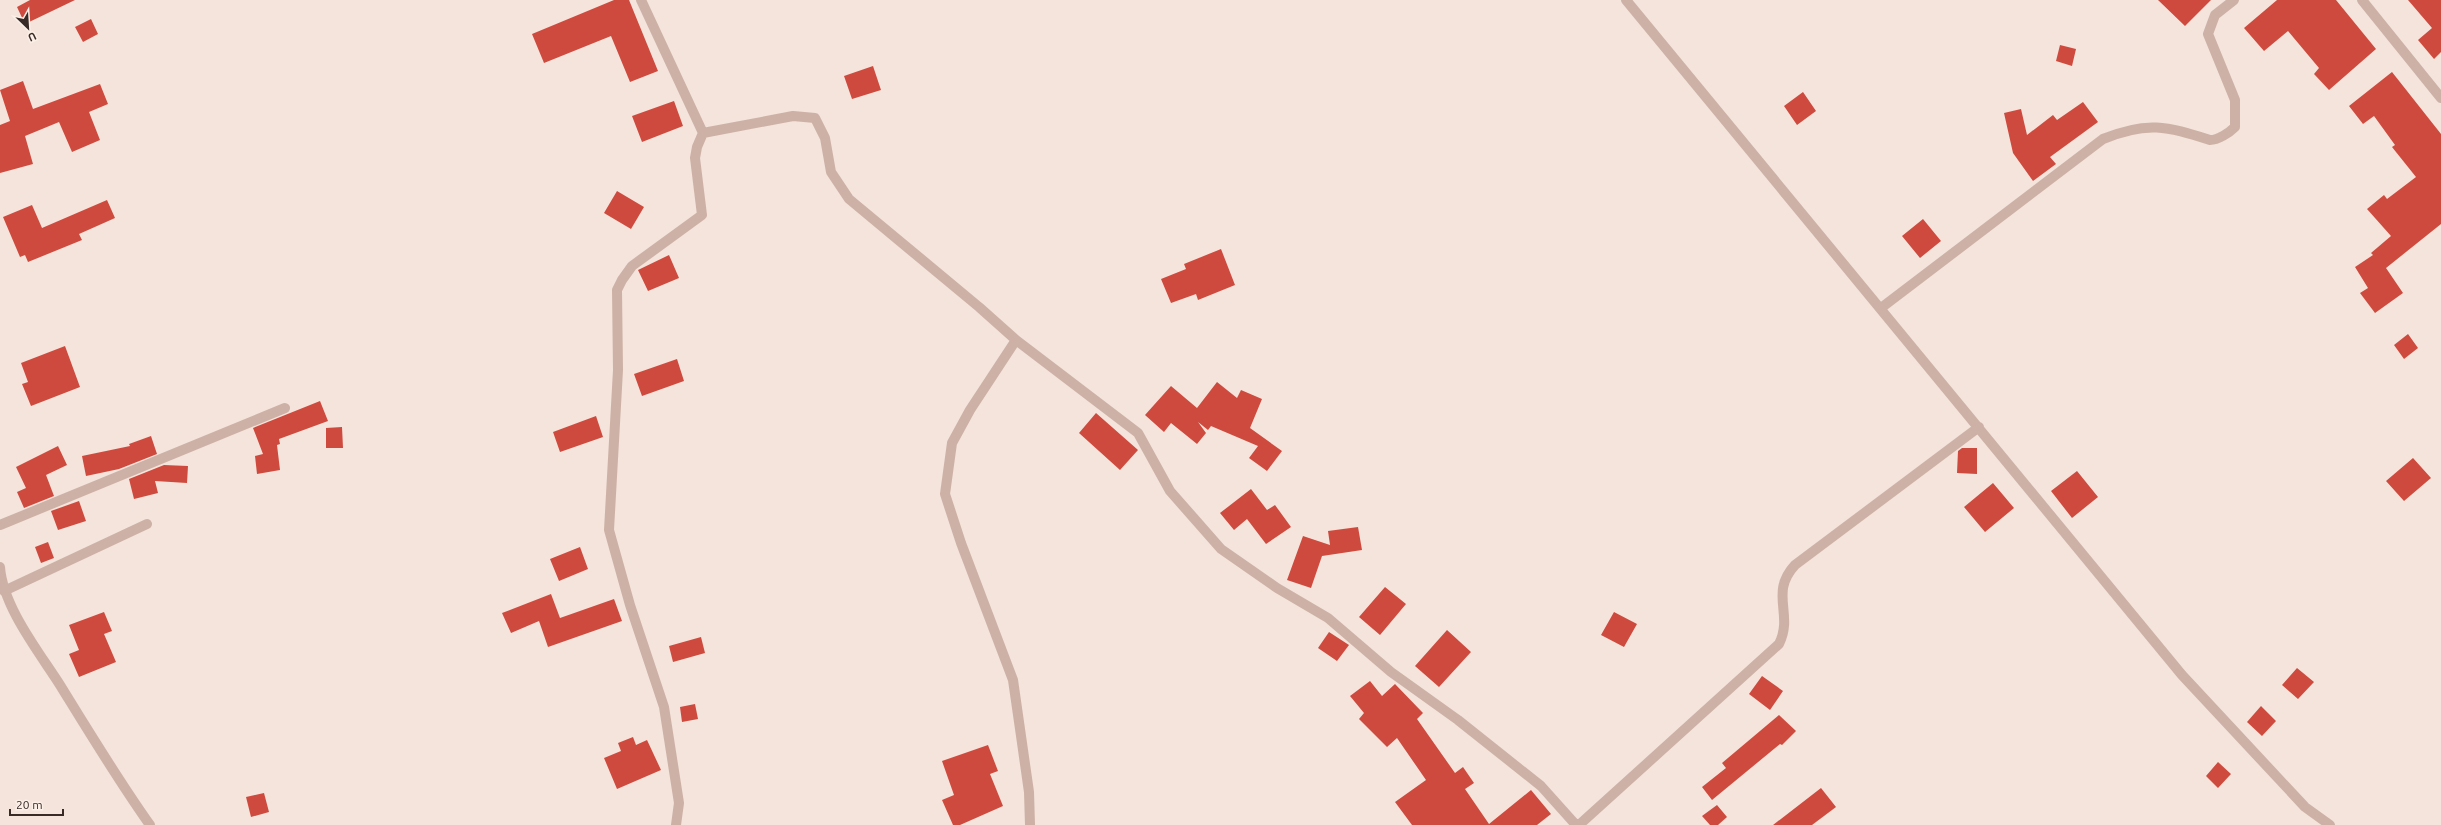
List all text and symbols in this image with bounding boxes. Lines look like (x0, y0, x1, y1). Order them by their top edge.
north arrow (8, 8, 48, 48)
text: U (26, 30, 38, 44)
scale bar (10, 791, 63, 817)
text: 20 m (16, 798, 43, 811)

